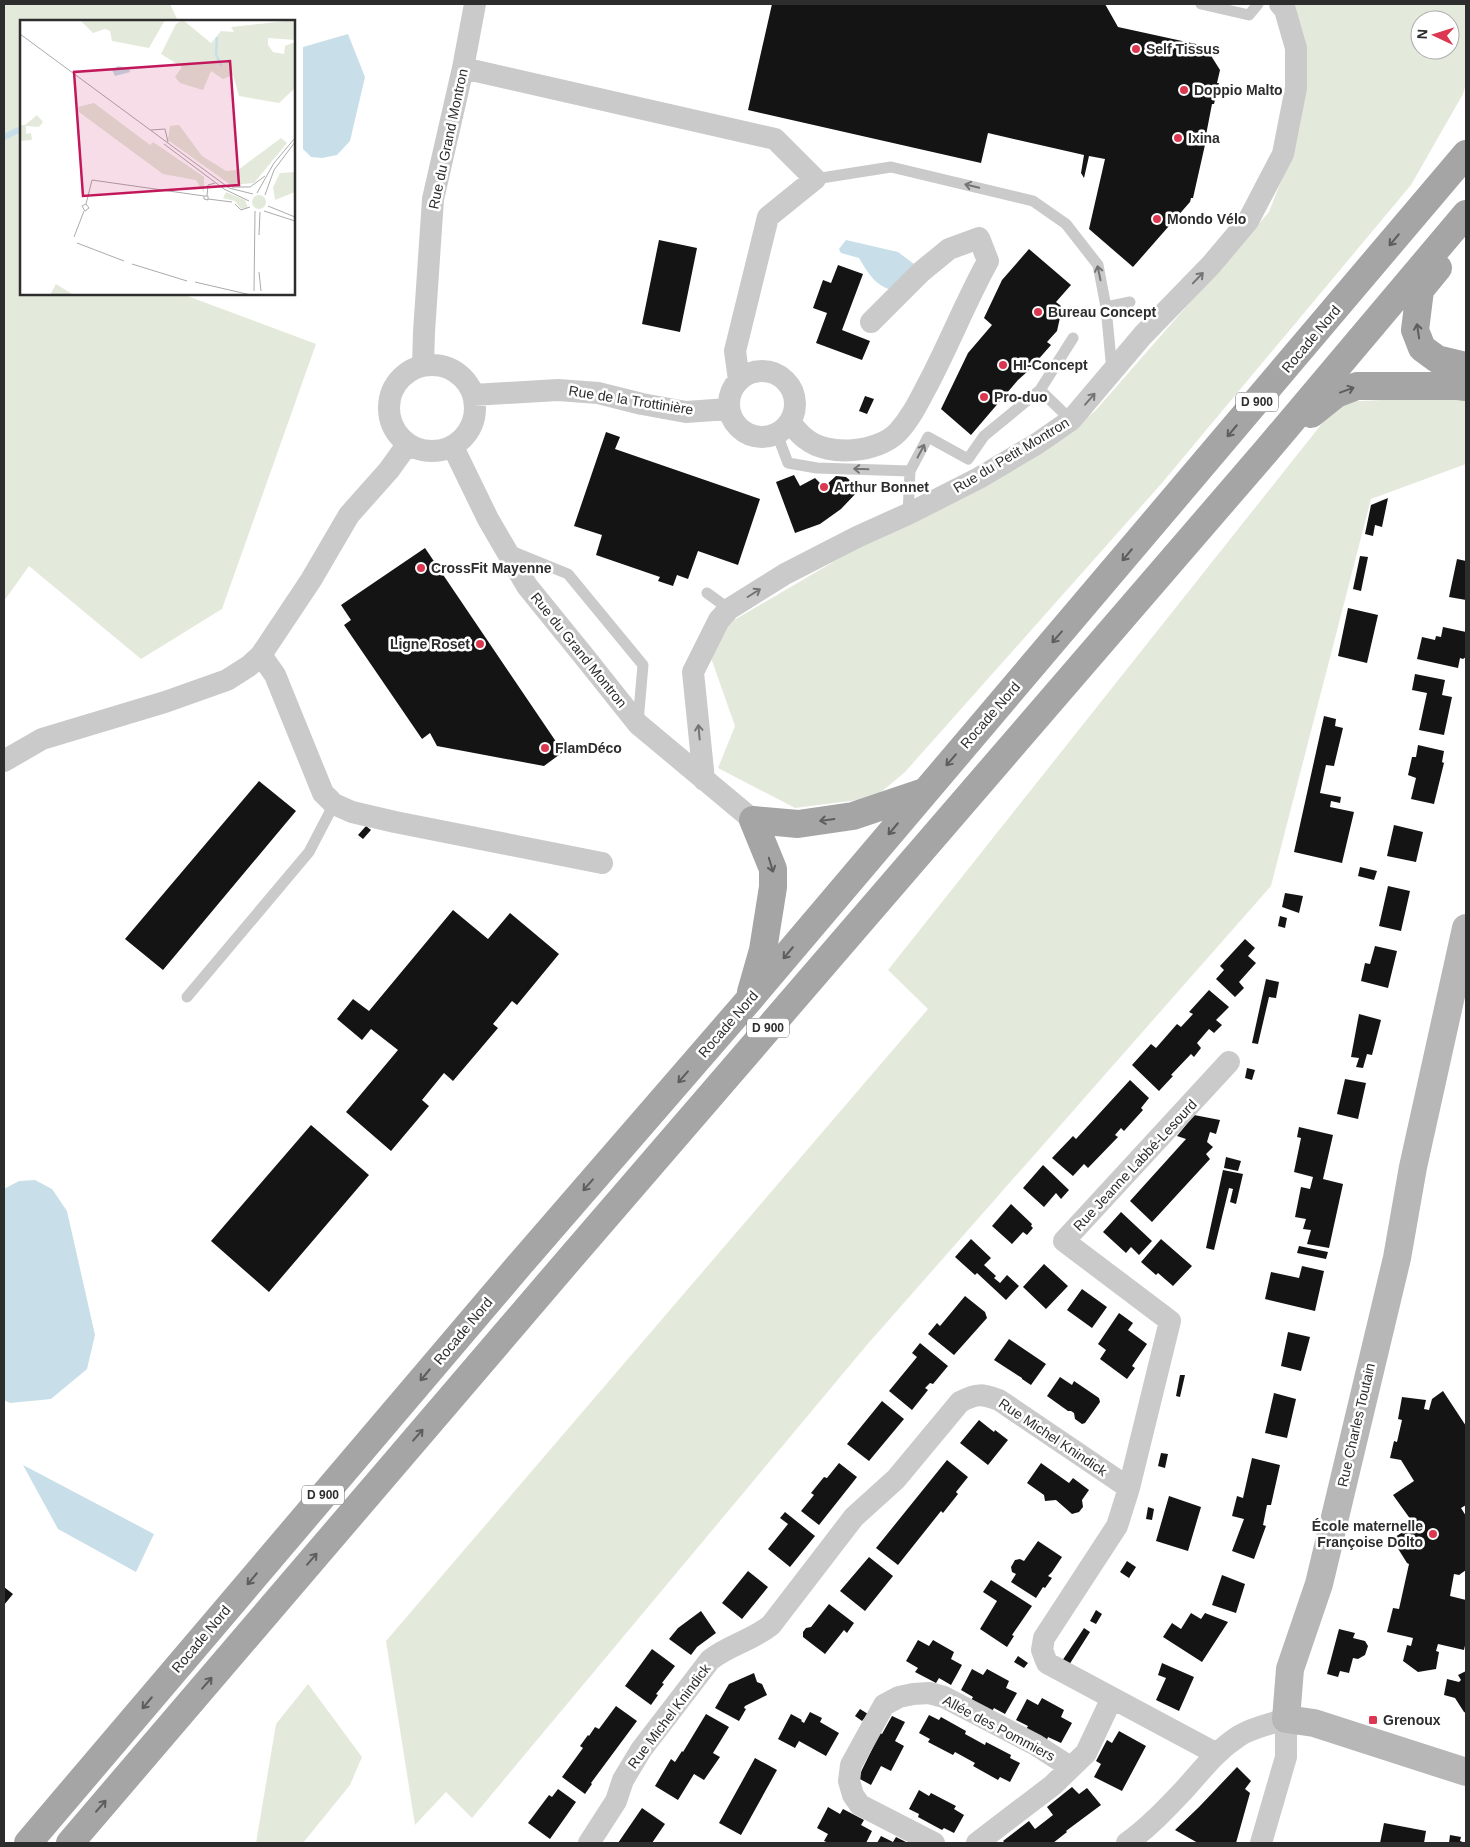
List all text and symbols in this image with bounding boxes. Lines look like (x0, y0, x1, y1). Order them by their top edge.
north arrow (1410, 10, 1460, 60)
inset map (20, 20, 295, 295)
text: N (1414, 28, 1430, 40)
place label: Self Tissus (1146, 41, 1220, 57)
marker: Self Tissus (1130, 43, 1142, 55)
street label: Rue du Grand Montron (425, 67, 471, 211)
place label: Doppio Malto (1194, 82, 1283, 98)
marker: Doppio Malto (1178, 84, 1190, 96)
place label: Ixina (1188, 130, 1220, 146)
marker: Ixina (1172, 132, 1184, 144)
one-way arrow (965, 181, 981, 190)
place label: Mondo Vélo (1167, 211, 1246, 227)
marker: Mondo Vélo (1151, 213, 1163, 225)
one-way arrow (1388, 234, 1400, 247)
one-way arrow (1094, 265, 1103, 281)
one-way arrow (1192, 271, 1204, 284)
street label: Rocade Nord (1278, 302, 1344, 376)
place label: Bureau Concept (1048, 304, 1156, 320)
marker: Bureau Concept (1032, 306, 1044, 318)
one-way arrow (1412, 324, 1422, 340)
place label: HI-Concept (1013, 357, 1088, 373)
marker: HI-Concept (997, 359, 1009, 371)
street label: Rue de la Trottinière (567, 382, 695, 418)
one-way arrow (1339, 385, 1354, 394)
place label: Pro-duo (994, 389, 1048, 405)
marker: Pro-duo (978, 391, 990, 403)
one-way arrow (1084, 392, 1095, 405)
road number: D 900 (1236, 392, 1278, 412)
street label: Rue du Petit Montron (950, 414, 1072, 496)
one-way arrow (1227, 424, 1238, 437)
one-way arrow (916, 443, 926, 458)
one-way arrow (854, 465, 870, 474)
place label: Arthur Bonnet (834, 479, 929, 495)
marker: Arthur Bonnet (818, 481, 830, 493)
one-way arrow (1122, 548, 1133, 561)
place label: CrossFit Mayenne (431, 560, 552, 576)
marker: CrossFit Mayenne (415, 562, 427, 574)
one-way arrow (747, 588, 761, 598)
street label: Rue du Grand Montron (528, 589, 630, 711)
one-way arrow (1052, 630, 1063, 643)
place label: Ligne Roset (390, 636, 470, 652)
marker: Ligne Roset (474, 638, 486, 650)
street label: Rocade Nord (957, 679, 1023, 751)
one-way arrow (694, 724, 704, 740)
place label: FlamDéco (555, 740, 622, 756)
marker: FlamDéco (539, 742, 551, 754)
one-way arrow (946, 754, 957, 767)
one-way arrow (820, 815, 836, 825)
one-way arrow (887, 822, 898, 835)
one-way arrow (766, 857, 776, 873)
one-way arrow (783, 947, 794, 960)
street label: Rocade Nord (695, 988, 761, 1060)
road number: D 900 (747, 1018, 789, 1038)
one-way arrow (677, 1070, 688, 1083)
street label: Rue Jeanne Labbé-Lesourd (1070, 1096, 1200, 1234)
one-way arrow (582, 1179, 594, 1192)
street label: Rocade Nord (430, 1294, 496, 1368)
street label: Rue Charles Toutain (1334, 1362, 1378, 1488)
one-way arrow (420, 1369, 431, 1382)
street label: Rue Michel Knindick (996, 1395, 1111, 1480)
one-way arrow (412, 1429, 424, 1442)
road number: D 900 (302, 1486, 344, 1504)
place label: École maternelle Françoise Dolto (1312, 1518, 1423, 1550)
marker: École maternelle Françoise Dolto (1427, 1528, 1439, 1540)
one-way arrow (307, 1553, 318, 1566)
one-way arrow (247, 1572, 258, 1585)
street label: Rocade Nord (168, 1602, 234, 1676)
street label: Rue Michel Knindick (624, 1660, 714, 1771)
one-way arrow (201, 1676, 213, 1689)
street label: Allée des Pommiers (940, 1692, 1058, 1764)
one-way arrow (141, 1696, 152, 1709)
place label: Grenoux (1383, 1712, 1441, 1728)
marker: Grenoux (1367, 1714, 1379, 1726)
one-way arrow (96, 1800, 107, 1813)

